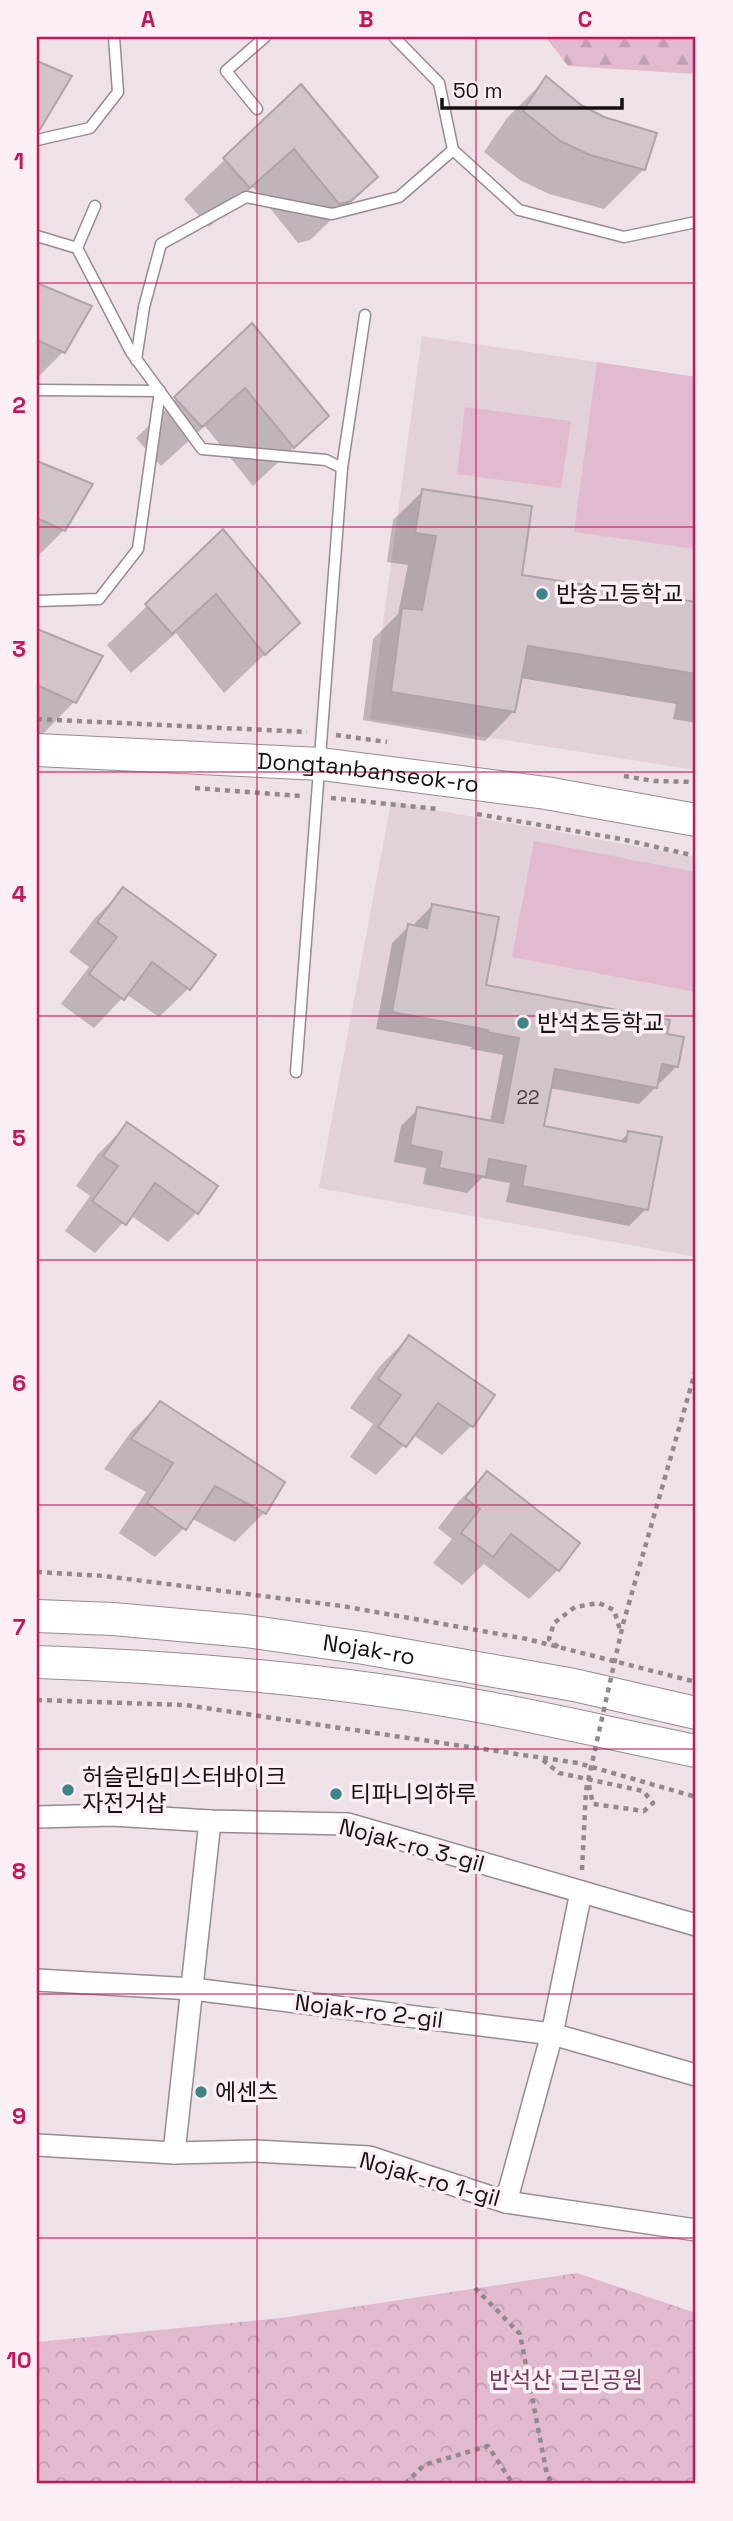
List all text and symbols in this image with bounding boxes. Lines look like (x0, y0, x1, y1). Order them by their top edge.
text: A (141, 4, 156, 34)
text: B (358, 4, 374, 34)
text: C (578, 4, 592, 34)
scale bar (442, 66, 623, 110)
text: 50 m (453, 77, 503, 104)
text: 1 (14, 146, 24, 176)
text: 2 (12, 390, 26, 420)
place label: 반송고등학교 (556, 579, 683, 609)
marker: 반송고등학교 (534, 586, 550, 602)
text: 3 (12, 634, 26, 664)
street label: Dongtanbanseok-ro (256, 746, 481, 799)
text: 4 (12, 879, 27, 909)
place label: 반석초등학교 (537, 1008, 664, 1038)
marker: 반석초등학교 (515, 1015, 531, 1031)
house number: 22 (517, 1085, 539, 1110)
text: 5 (12, 1123, 26, 1153)
text: 6 (12, 1368, 26, 1398)
text: 7 (13, 1612, 26, 1642)
street label: Nojak-ro (321, 1627, 418, 1672)
place label: 허슬린&미스터바이크 자전거샵 (82, 1762, 286, 1818)
place label: 티파니의하루 (350, 1779, 477, 1809)
marker: 허슬린&미스터바이크 자전거샵 (60, 1782, 76, 1798)
marker: 티파니의하루 (328, 1786, 344, 1802)
street label: Nojak-ro 3-gil (336, 1811, 488, 1879)
text: 8 (12, 1856, 26, 1886)
street label: Nojak-ro 2-gil (293, 1987, 445, 2035)
place label: 에센츠 (215, 2077, 278, 2107)
marker: 에센츠 (193, 2084, 209, 2100)
text: 9 (12, 2101, 26, 2131)
street label: Nojak-ro 1-gil (356, 2145, 504, 2213)
text: 10 (6, 2345, 32, 2375)
park label: 반석산 근린공원 (489, 2365, 643, 2395)

